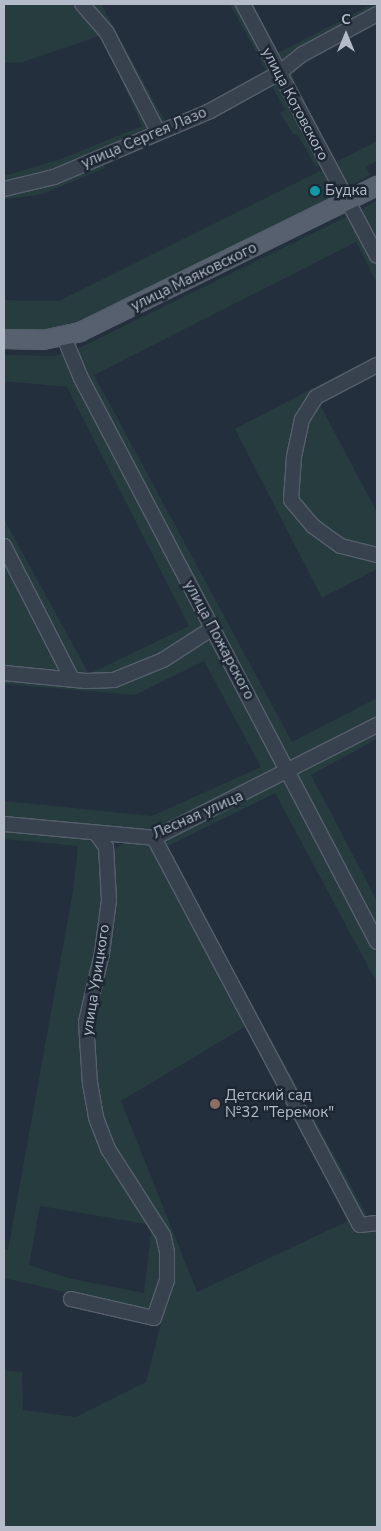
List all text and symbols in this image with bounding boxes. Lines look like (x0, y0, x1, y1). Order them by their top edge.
north arrow (321, 10, 371, 60)
text: С (341, 10, 351, 29)
street label: улица Котовского (258, 44, 332, 164)
street label: улица Сергея Лазо (79, 103, 209, 173)
place label: Будка (325, 182, 367, 200)
marker: Будка (309, 185, 321, 197)
street label: улица Маяковского (128, 239, 260, 315)
street label: улица Пожарского (180, 577, 258, 703)
street label: Лесная улица (150, 787, 246, 843)
street label: улица Урицкого (78, 923, 114, 1037)
place label: Детский сад №32 "Теремок" (225, 1086, 334, 1121)
marker: Детский сад №32 "Теремок" (209, 1098, 221, 1110)

